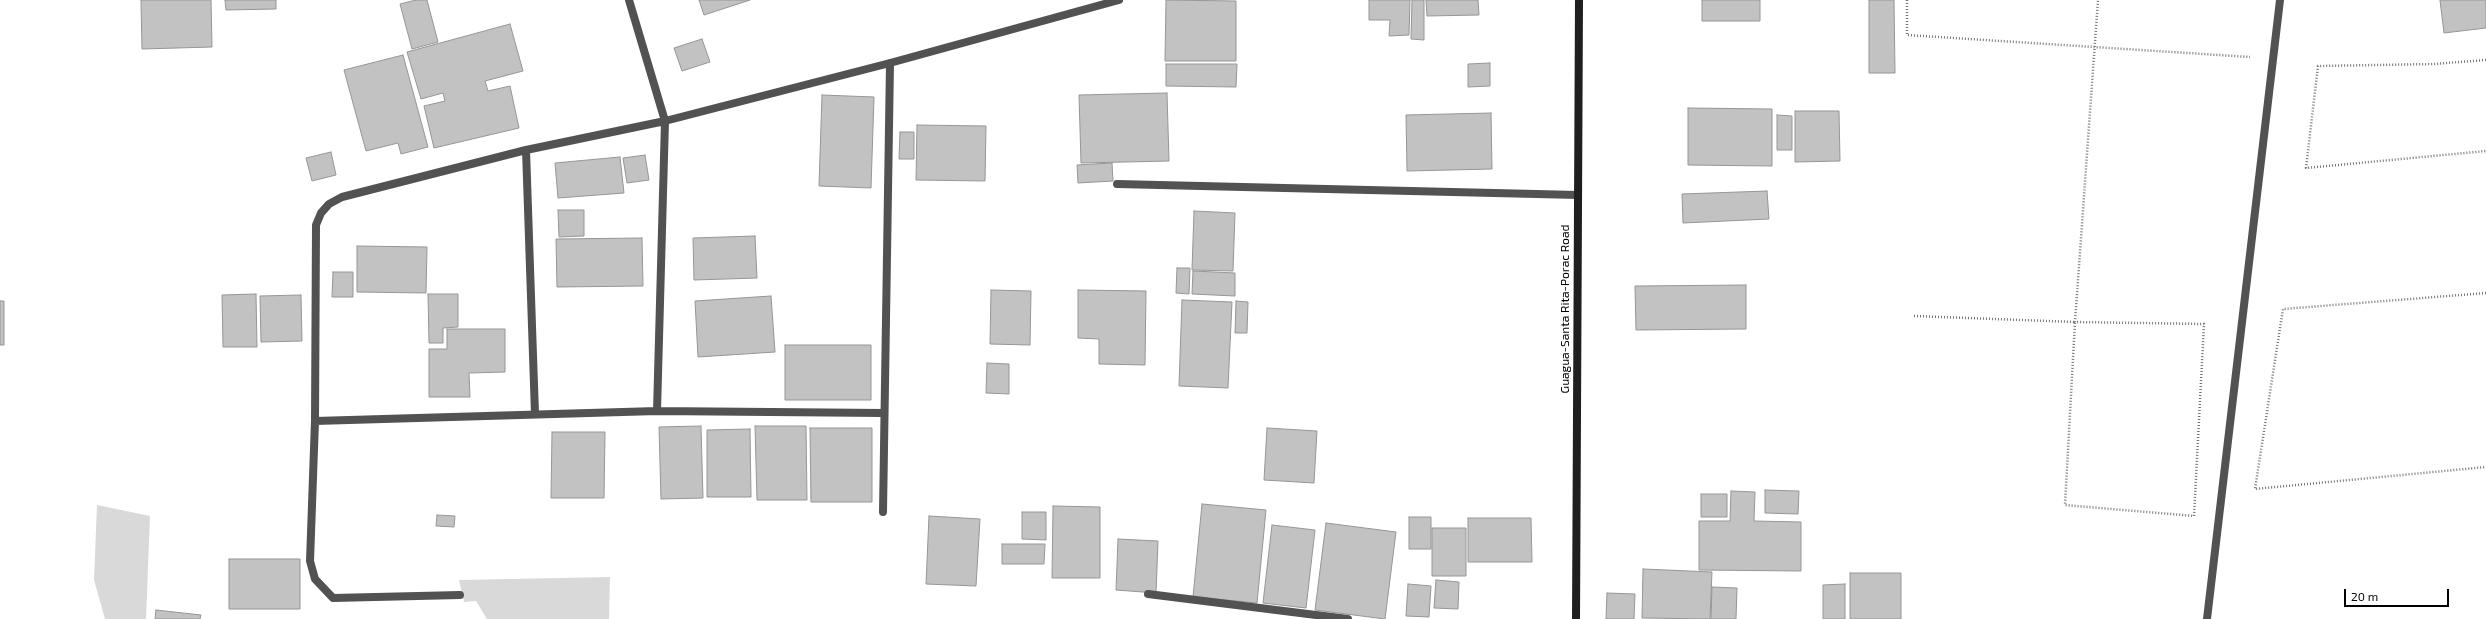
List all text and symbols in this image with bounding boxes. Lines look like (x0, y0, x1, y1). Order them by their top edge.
street label: Guagua-Santa Rita-Porac Road (1558, 225, 1572, 393)
scale bar (2346, 581, 2451, 607)
text: 20 m (2351, 589, 2378, 603)

